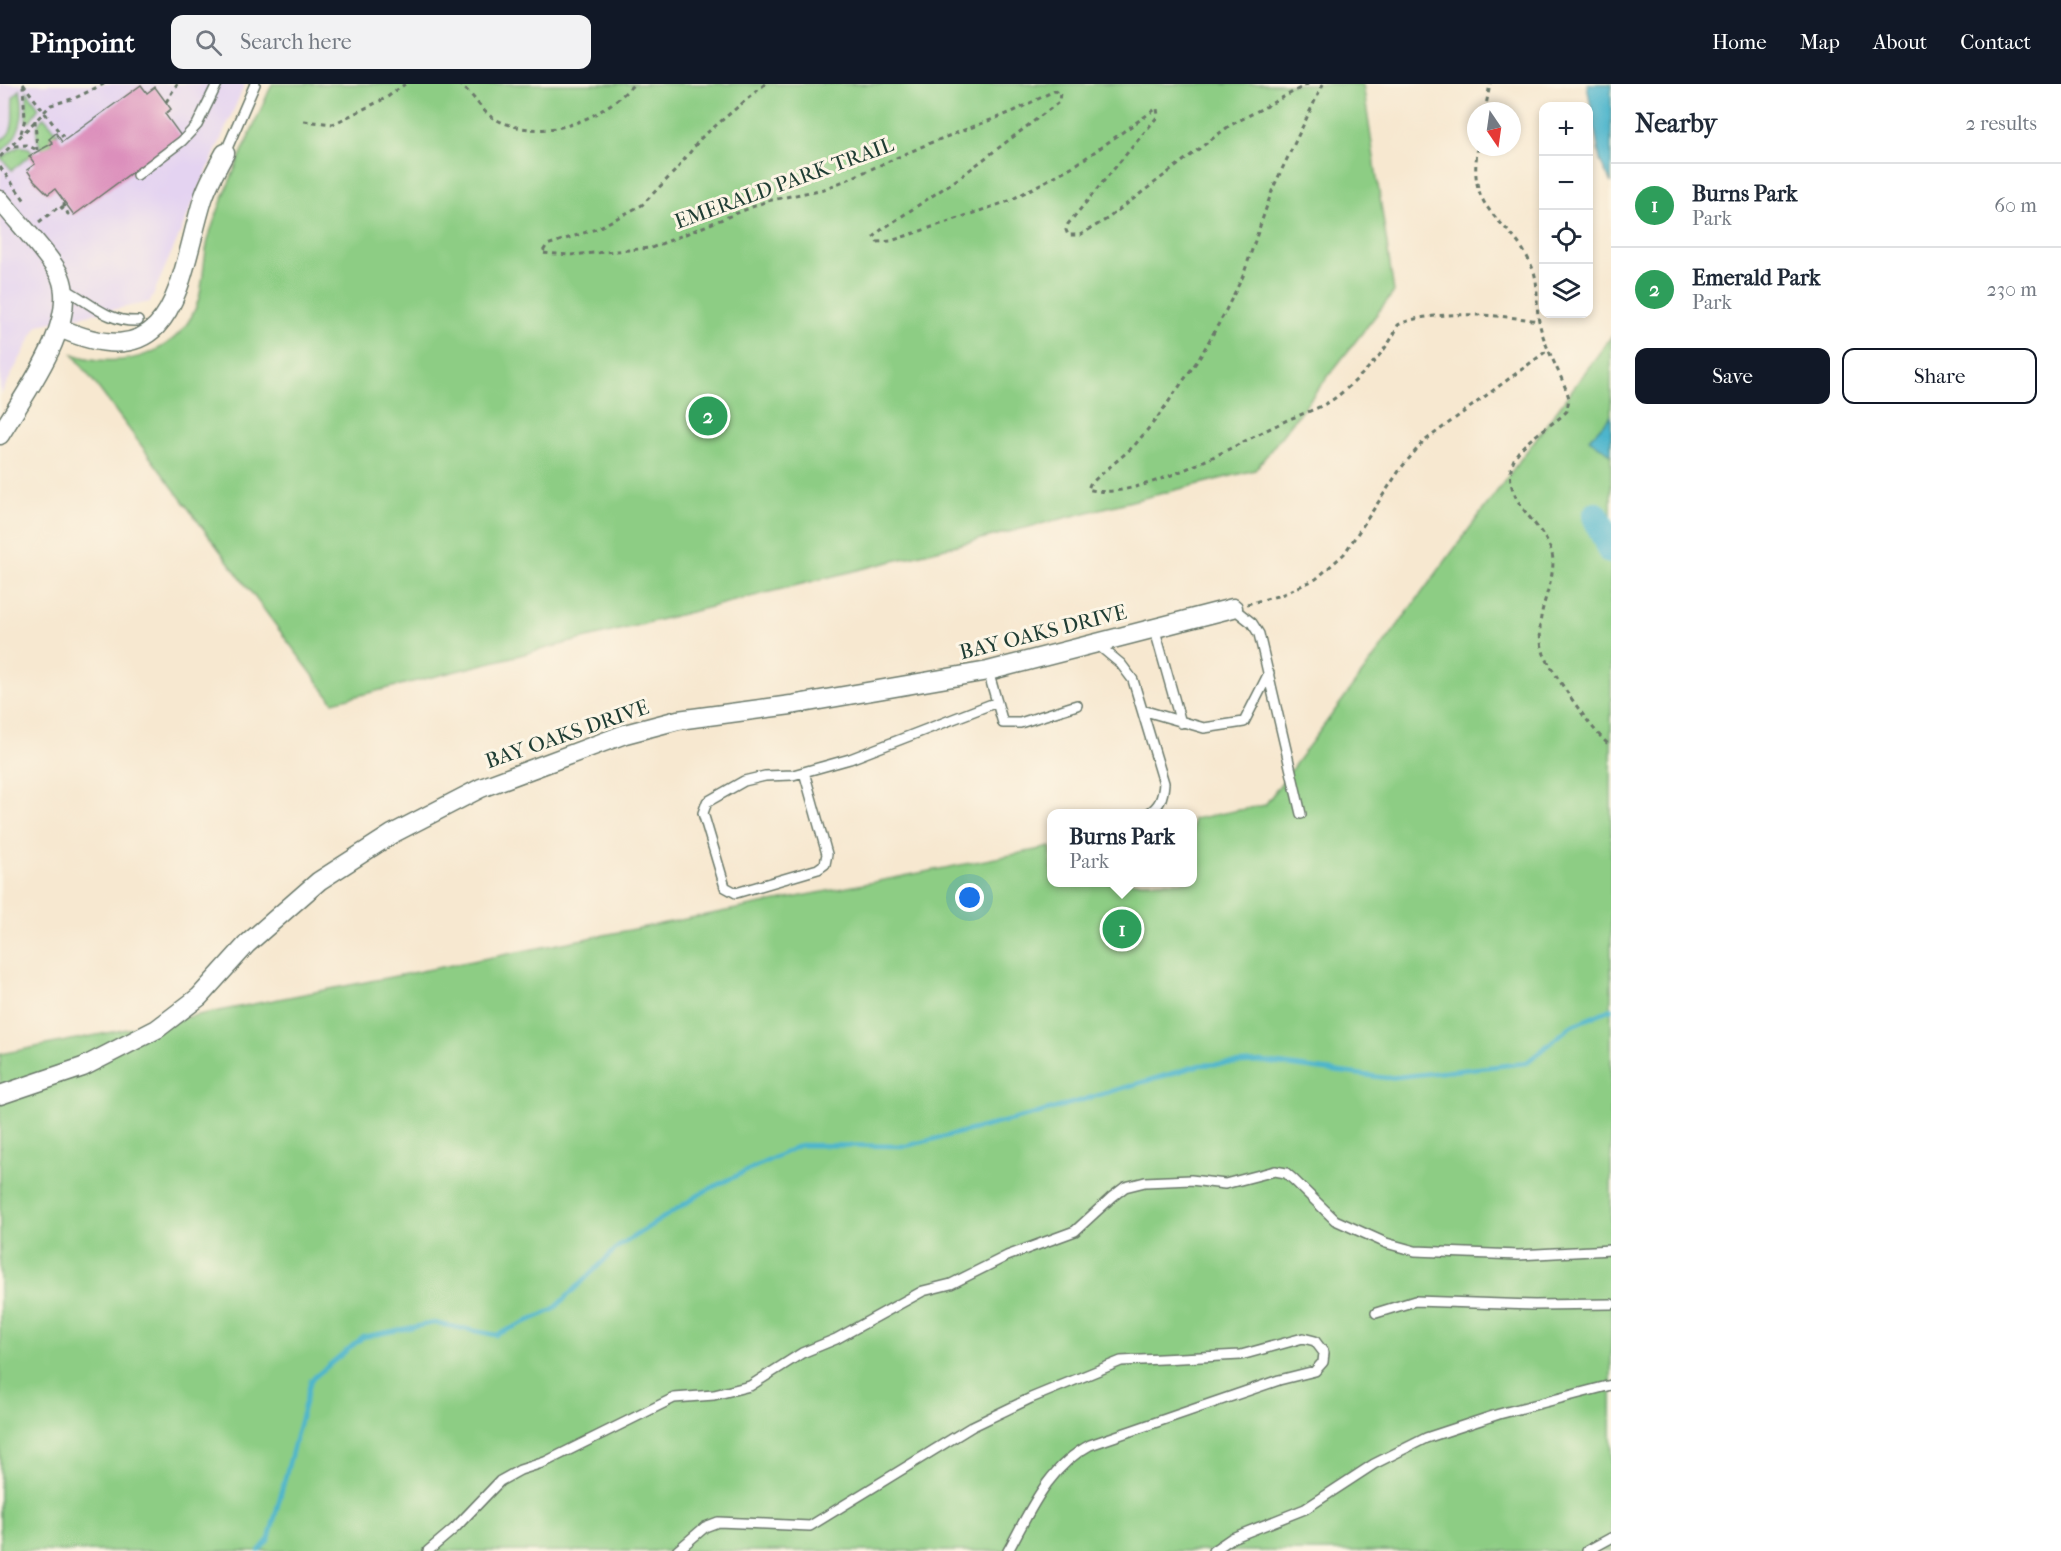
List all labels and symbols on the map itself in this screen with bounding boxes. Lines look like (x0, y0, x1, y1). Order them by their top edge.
north arrow (1467, 102, 1521, 156)
street label: EMERALD PARK TRAIL (671, 132, 897, 234)
pin: 2 (688, 394, 728, 438)
street label: BAY OAKS DRIVE (957, 600, 1129, 664)
street label: BAY OAKS DRIVE (482, 695, 652, 773)
your location (955, 883, 984, 912)
pin: 1 (1102, 906, 1142, 952)

